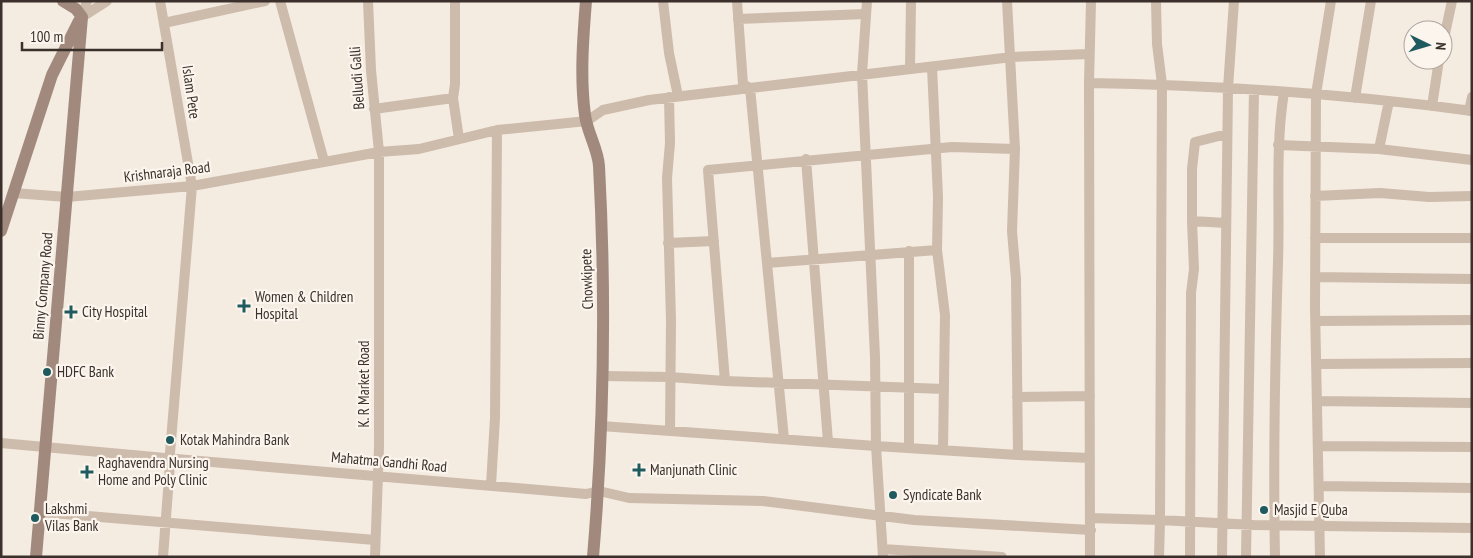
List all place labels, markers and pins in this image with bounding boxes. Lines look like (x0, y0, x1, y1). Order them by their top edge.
place label: Women & Children Hospital (255, 287, 353, 323)
marker: Women & Children Hospital (237, 299, 251, 313)
place label: City Hospital (82, 302, 148, 321)
marker: City Hospital (64, 305, 78, 319)
place label: HDFC Bank (57, 362, 114, 381)
marker: HDFC Bank (41, 366, 53, 378)
place label: Kotak Mahindra Bank (180, 430, 289, 449)
marker: Kotak Mahindra Bank (164, 434, 176, 446)
place label: Raghavendra Nursing Home and Poly Clinic (98, 453, 209, 489)
place label: Manjunath Clinic (650, 460, 738, 479)
marker: Manjunath Clinic (632, 463, 646, 477)
marker: Raghavendra Nursing Home and Poly Clinic (80, 465, 94, 479)
place label: Syndicate Bank (903, 485, 982, 504)
marker: Syndicate Bank (887, 489, 899, 501)
place label: Lakshmi Vilas Bank (44, 499, 99, 535)
place label: Masjid E Quba (1274, 500, 1348, 519)
marker: Masjid E Quba (1258, 504, 1270, 516)
marker: Lakshmi Vilas Bank (29, 512, 41, 524)

